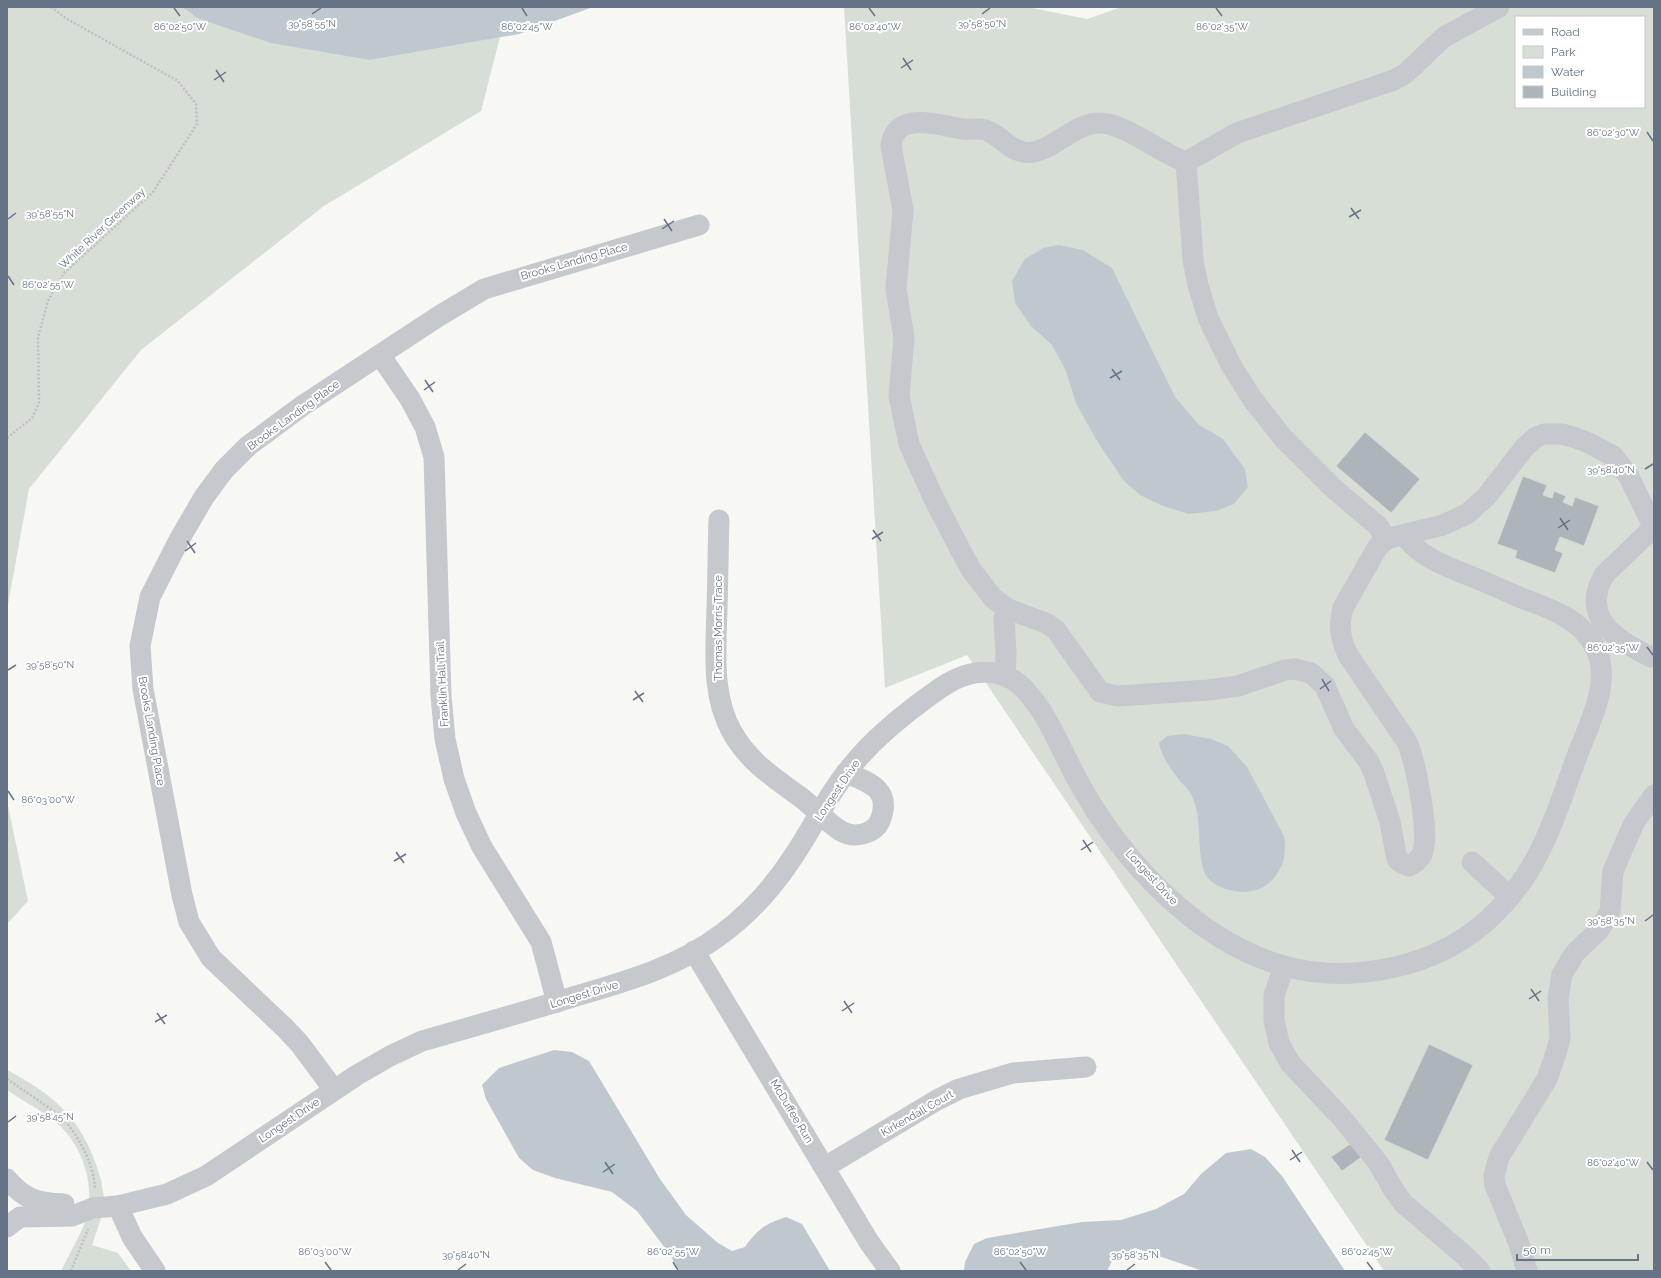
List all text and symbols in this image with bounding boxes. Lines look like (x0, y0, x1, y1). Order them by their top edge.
legend (1515, 16, 1645, 108)
text: 39°58'55"N (288, 18, 336, 29)
text: 39°58'50"N (958, 18, 1006, 29)
text: 86°02'50"W (154, 21, 207, 32)
text: 86°02'45"W (501, 21, 553, 32)
text: 86°02'40"W (849, 21, 901, 32)
text: 86°02'35"W (1196, 21, 1248, 32)
text: Road (1551, 25, 1580, 39)
text: Park (1551, 45, 1576, 59)
text: Water (1551, 65, 1585, 79)
text: Building (1551, 85, 1597, 99)
text: 86°02'30"W (1587, 127, 1640, 138)
street label: White River Greenway (57, 185, 148, 272)
text: 39°58'55"N (26, 208, 74, 219)
street label: Brooks Landing Place (519, 240, 630, 283)
text: 86°02'55"W (22, 279, 74, 290)
street label: Brooks Landing Place (245, 377, 342, 453)
text: 39°58'40"N (1587, 464, 1635, 475)
street label: Thomas Morris Trace (712, 575, 725, 681)
street label: Franklin Hall Trail (434, 641, 451, 727)
text: 86°02'35"W (1587, 642, 1639, 653)
text: 39°58'50"N (26, 659, 74, 670)
street label: Brooks Landing Place (136, 676, 168, 787)
street label: Longest Drive (812, 757, 863, 823)
text: 86°03'00"W (21, 794, 75, 805)
street label: Longest Drive (1123, 847, 1181, 908)
text: 39°58'35"N (1587, 915, 1635, 926)
street label: Longest Drive (549, 978, 620, 1011)
street label: McDuffee Run (767, 1077, 816, 1145)
street label: Kirkendall Court (879, 1087, 956, 1139)
street label: Longest Drive (256, 1095, 323, 1146)
text: 39°58'45"N (26, 1111, 74, 1122)
text: 86°02'40"W (1587, 1157, 1639, 1168)
scale bar (1517, 1236, 1638, 1262)
text: 50 m (1523, 1243, 1551, 1257)
text: 86°03'00"W (298, 1246, 352, 1257)
text: 86°02'55"W (647, 1246, 699, 1257)
text: 86°02'50"W (994, 1246, 1047, 1257)
text: 86°02'45"W (1341, 1246, 1393, 1257)
text: 39°58'40"N (442, 1249, 490, 1260)
text: 39°58'35"N (1111, 1249, 1159, 1260)

